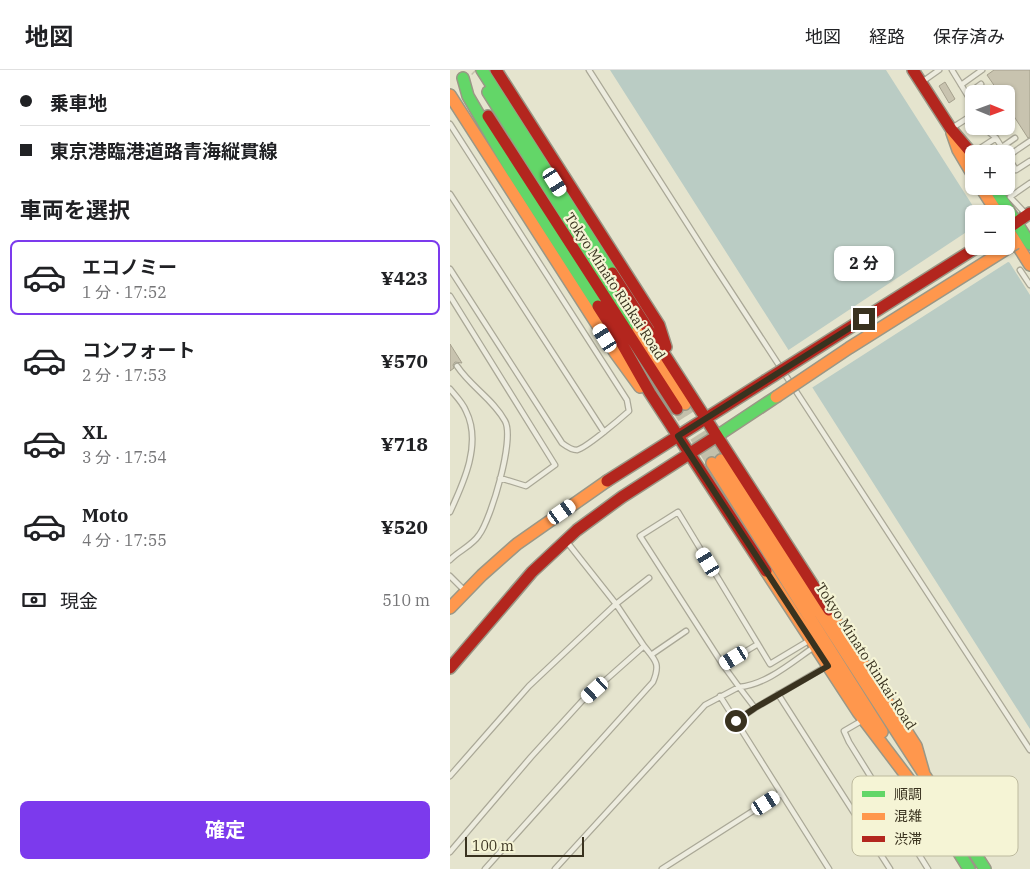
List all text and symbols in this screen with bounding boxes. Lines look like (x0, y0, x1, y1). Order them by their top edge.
text: 地図 (25, 20, 73, 52)
text: 地図 (805, 25, 841, 48)
text: 経路 (869, 25, 905, 48)
text: 保存済み (933, 25, 1005, 48)
north arrow (965, 85, 1015, 135)
map controls (965, 85, 1015, 255)
text: 乗車地 (50, 91, 107, 115)
text: 東京港臨港道路青海縦貫線 (50, 139, 278, 163)
button: + (965, 145, 1015, 195)
car (540, 165, 569, 199)
text: 車両を選択 (20, 195, 130, 224)
button: − (965, 205, 1015, 255)
street label: Tokyo Minato Rinkai Road (561, 209, 670, 363)
callout: 2 分 (834, 246, 894, 282)
text: 2 分 (849, 253, 879, 273)
icon: car (22, 255, 67, 300)
text: エコノミー (82, 255, 177, 279)
text: ¥423 (381, 266, 428, 290)
text: 1 分 · 17:52 (82, 282, 167, 302)
route end (853, 308, 875, 330)
car (590, 321, 619, 355)
icon: car (22, 338, 67, 383)
text: コンフォート (82, 338, 195, 362)
text: ¥570 (381, 349, 428, 373)
text: 2 分 · 17:53 (82, 365, 167, 385)
text: XL (82, 420, 108, 444)
icon: car (22, 421, 67, 466)
text: ¥718 (381, 432, 428, 456)
text: 3 分 · 17:54 (82, 447, 167, 467)
car (545, 497, 578, 527)
text: Moto (82, 503, 128, 527)
icon: car (22, 504, 67, 549)
text: ¥520 (381, 515, 428, 539)
text: 4 分 · 17:55 (82, 530, 167, 550)
car (693, 545, 722, 579)
street label: Tokyo Minato Rinkai Road (812, 579, 921, 733)
icon: cash (20, 586, 48, 614)
text: 現金 (60, 589, 98, 613)
text: 510 m (382, 590, 430, 610)
car (717, 644, 750, 672)
car (578, 674, 611, 706)
route start (725, 710, 747, 732)
legend (852, 776, 1018, 856)
text: 順調 (894, 785, 922, 803)
car (749, 789, 782, 817)
button: 確定 (20, 801, 430, 859)
text: 混雑 (894, 807, 922, 825)
text: 渋滞 (894, 830, 922, 848)
scale bar (465, 834, 584, 857)
text: 100 m (472, 837, 514, 855)

